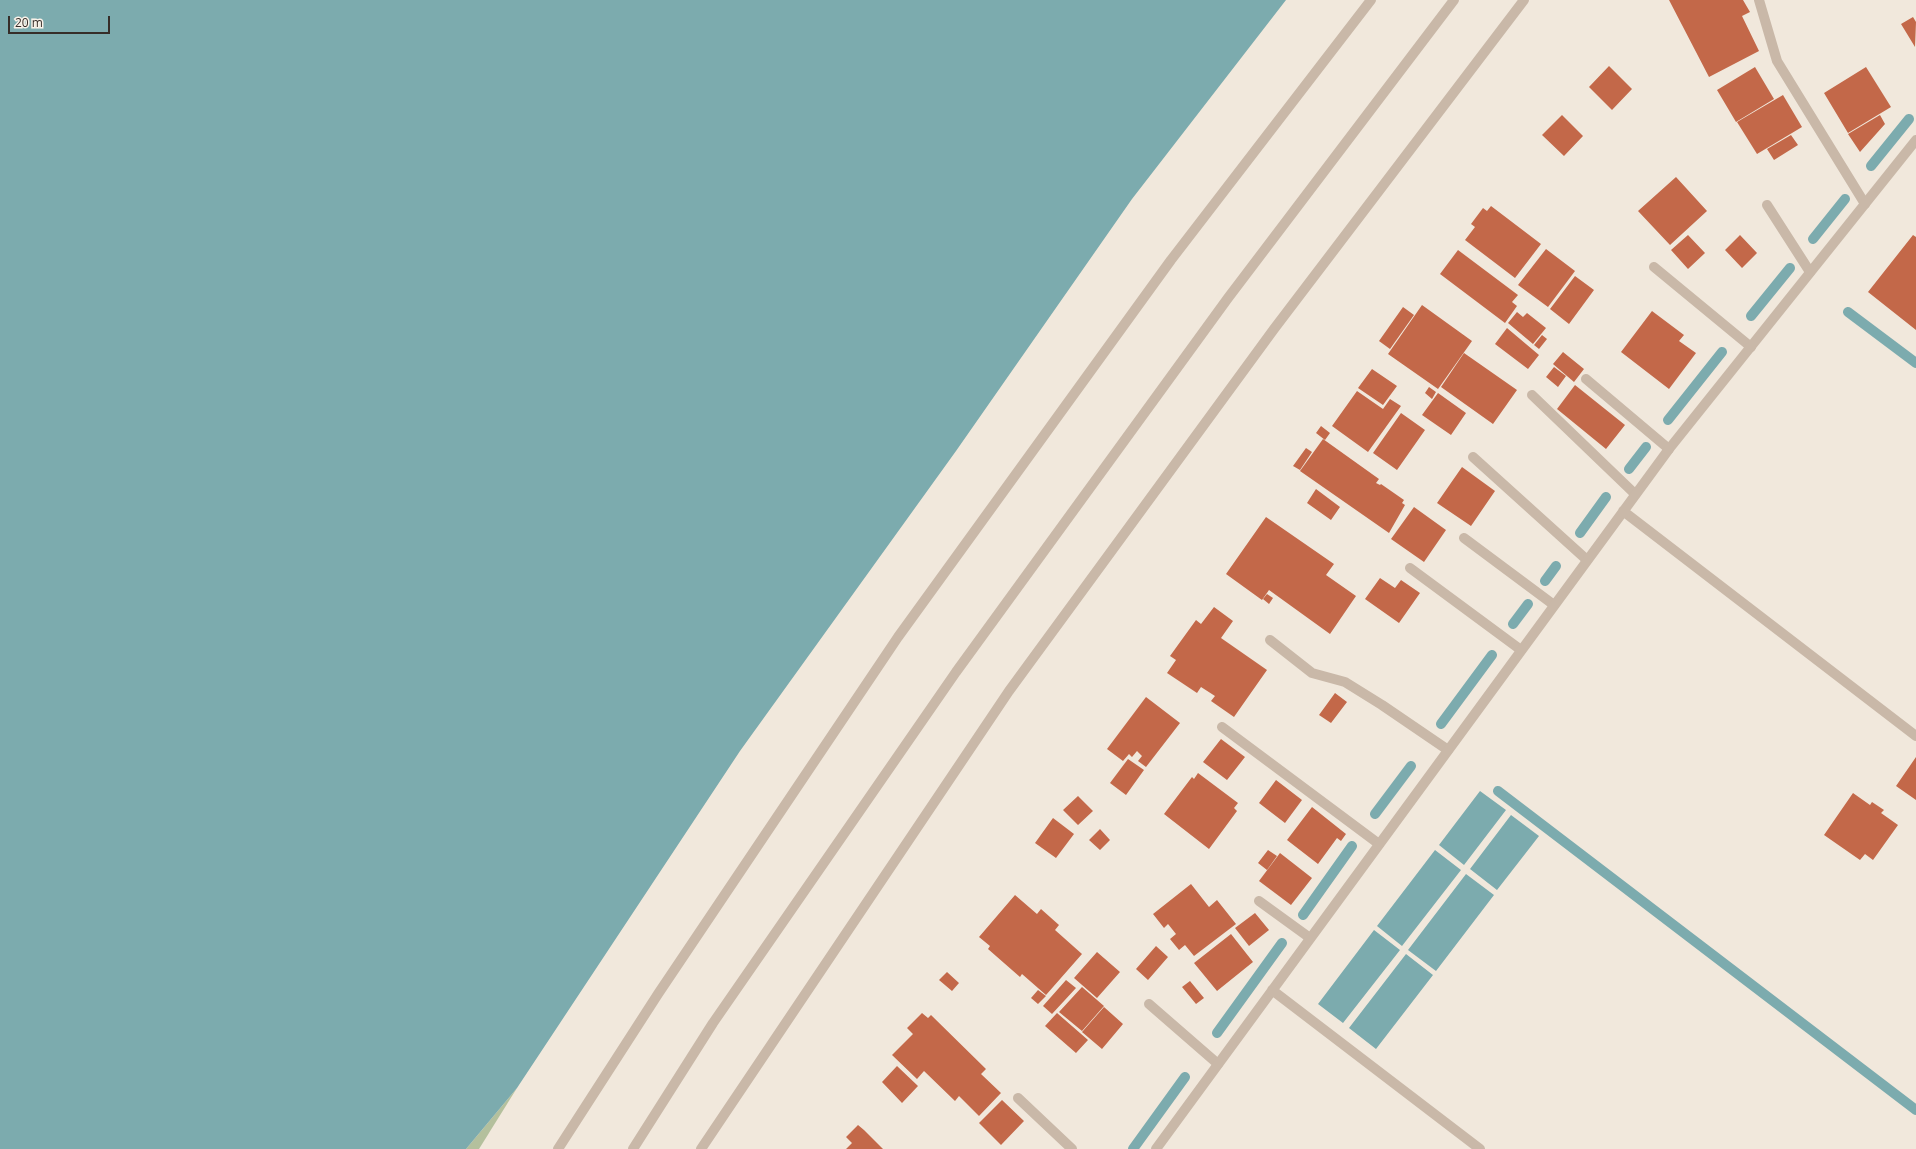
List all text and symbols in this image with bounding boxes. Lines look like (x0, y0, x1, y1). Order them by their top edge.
scale bar (10, 8, 112, 34)
text: 20 m (15, 14, 43, 31)

